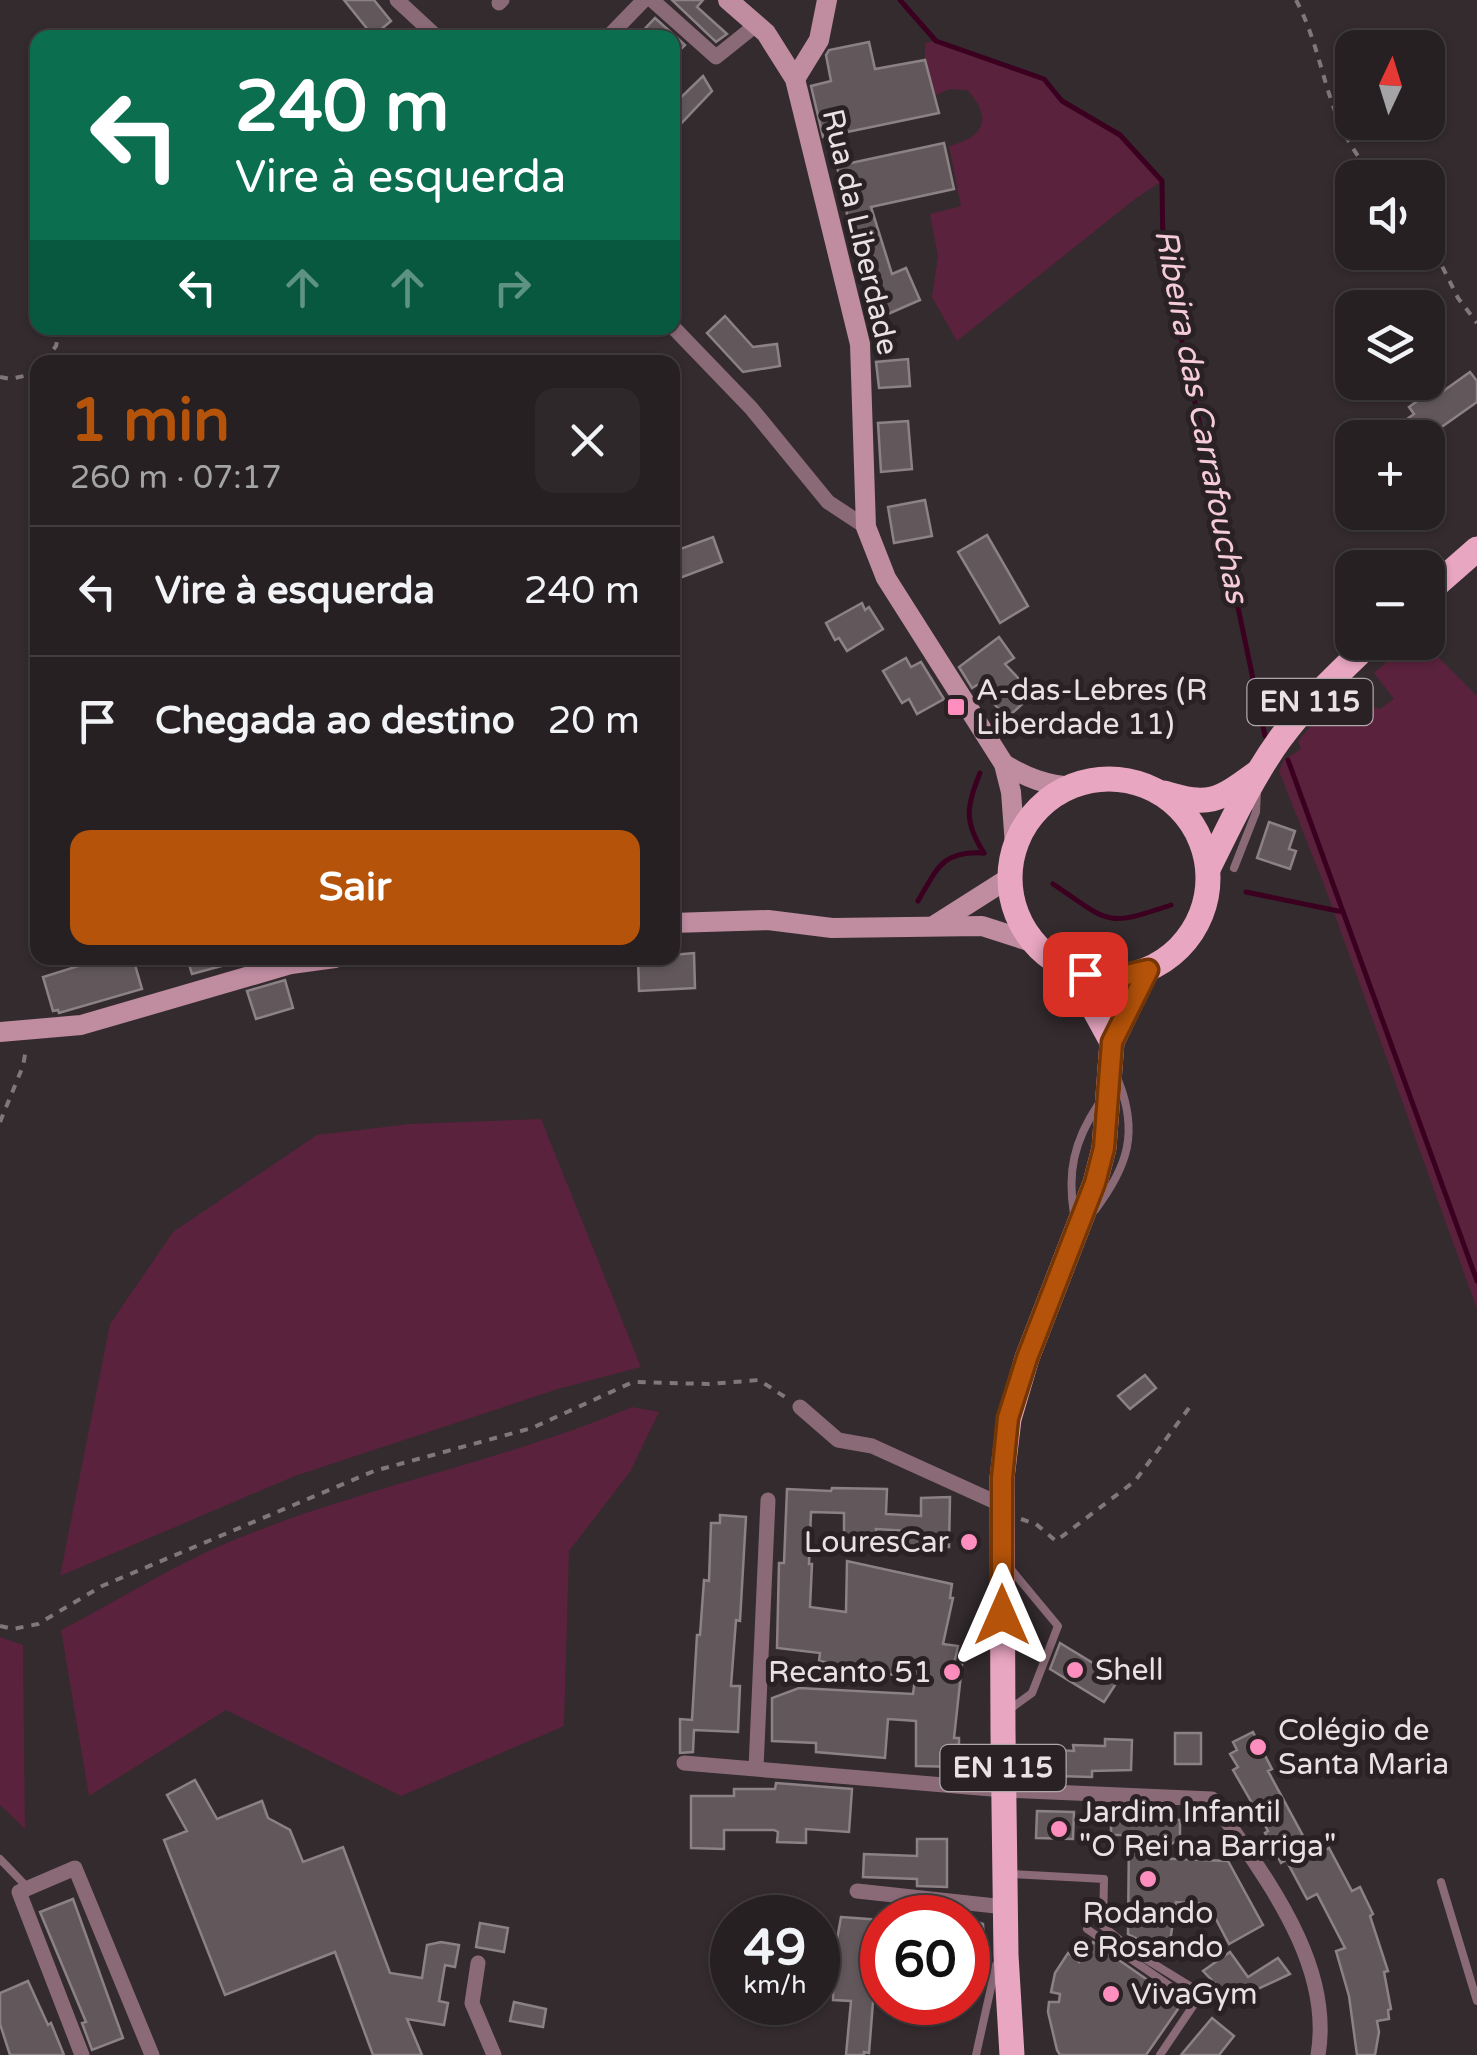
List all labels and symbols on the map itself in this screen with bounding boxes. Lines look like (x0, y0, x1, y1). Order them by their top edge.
north arrow (1335, 30, 1445, 140)
street label: Rua da Liberdade (814, 105, 906, 359)
water label: Ribeira das Carrafouchas (1146, 226, 1256, 609)
place label: A-das-Lebres (R Liberdade 11) (976, 672, 1207, 743)
road number: EN 115 (1248, 679, 1372, 725)
marker: A-das-Lebres (R Liberdade 11) (945, 696, 967, 718)
pin (1043, 932, 1128, 1017)
place label: LouresCar (804, 1524, 950, 1561)
marker: LouresCar (958, 1531, 980, 1553)
position arrow (950, 1563, 1054, 1667)
place label: Shell (1095, 1652, 1163, 1689)
place label: Recanto 51 (768, 1654, 932, 1691)
marker: Shell (1064, 1659, 1086, 1681)
marker: Recanto 51 (941, 1661, 963, 1683)
place label: Colégio de Santa Maria (1278, 1712, 1449, 1783)
marker: Colégio de Santa Maria (1247, 1736, 1269, 1758)
road number: EN 115 (940, 1745, 1066, 1791)
place label: Jardim Infantil "O Rei na Barriga" (1079, 1794, 1336, 1865)
marker: Jardim Infantil "O Rei na Barriga" (1048, 1818, 1070, 1840)
marker: Rodando e Rosando (1137, 1868, 1159, 1890)
speed limit sign: 60 (860, 1895, 990, 2025)
place label: Rodando e Rosando (1072, 1895, 1224, 1966)
place label: VivaGym (1131, 1976, 1258, 2013)
marker: VivaGym (1100, 1983, 1122, 2005)

